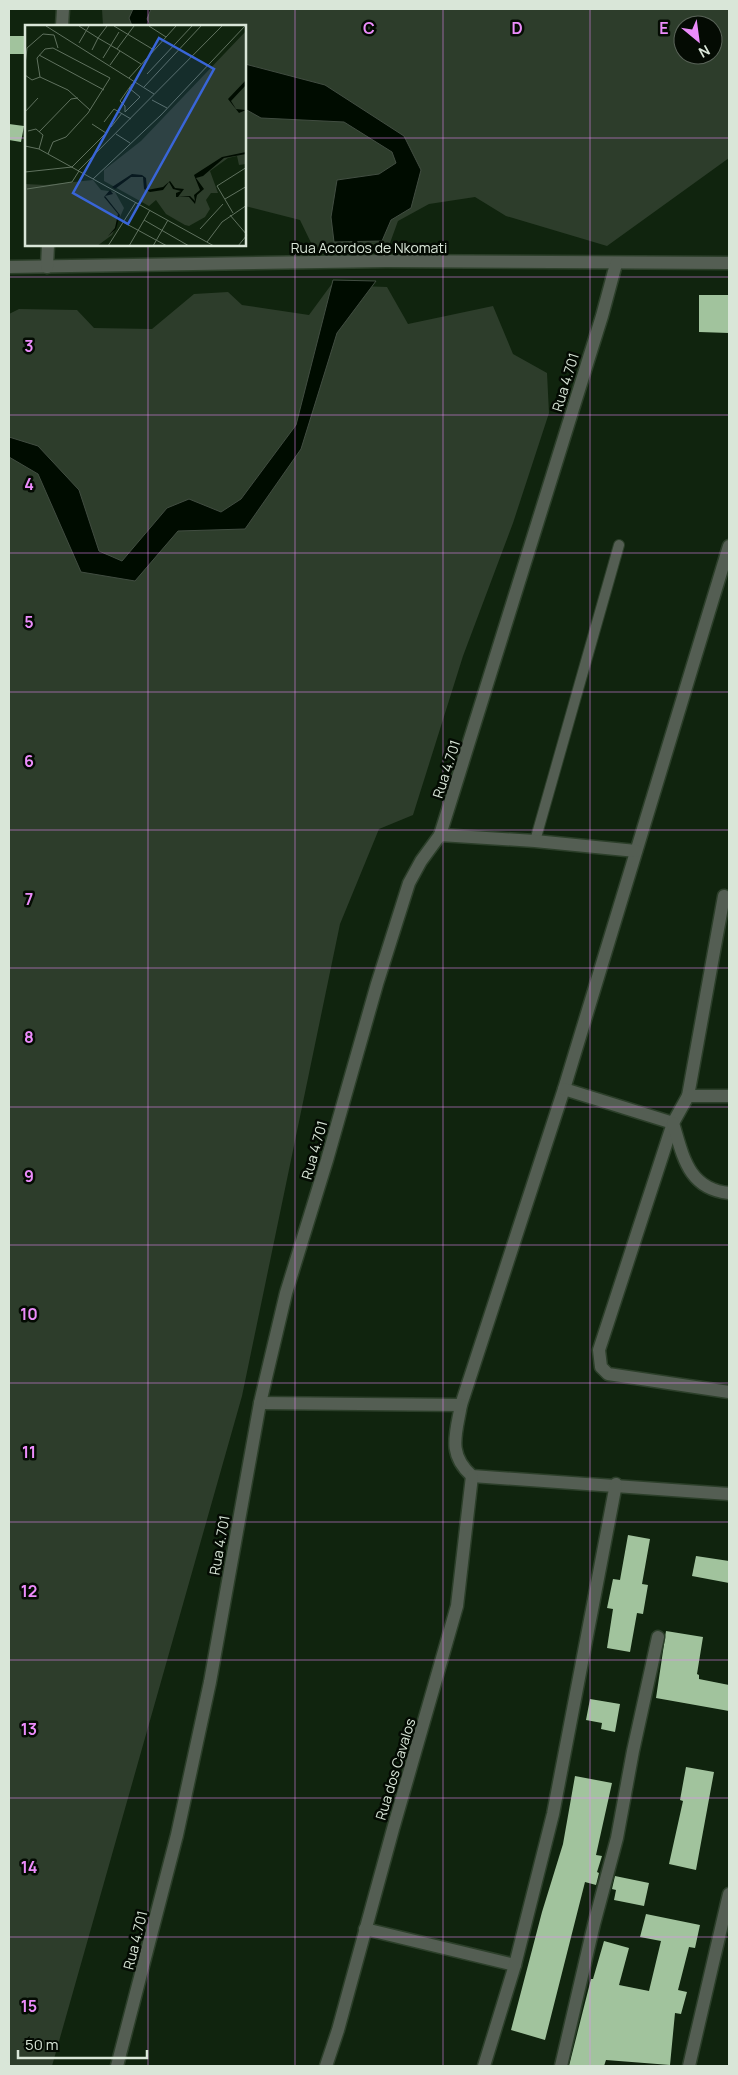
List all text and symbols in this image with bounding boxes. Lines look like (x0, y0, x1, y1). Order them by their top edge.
north arrow (673, 15, 723, 65)
text: C (363, 17, 375, 39)
text: D (511, 17, 523, 39)
text: E (659, 17, 669, 39)
inset map (25, 25, 246, 246)
text: N (696, 41, 714, 63)
street label: Rua Acordos de Nkomati (291, 238, 447, 257)
text: 3 (24, 335, 34, 357)
street label: Rua 4.701 (547, 350, 583, 414)
text: 4 (24, 473, 34, 495)
text: 5 (24, 611, 34, 633)
street label: Rua 4.701 (428, 737, 464, 801)
text: 6 (24, 750, 34, 772)
text: 7 (25, 888, 33, 910)
text: 8 (24, 1026, 34, 1048)
street label: Rua 4.701 (297, 1118, 331, 1182)
text: 9 (24, 1165, 34, 1187)
text: 10 (20, 1303, 38, 1325)
text: 11 (22, 1441, 36, 1463)
street label: Rua 4.701 (204, 1514, 234, 1576)
text: 12 (21, 1580, 37, 1602)
street label: Rua dos Cavalos (371, 1716, 419, 1822)
text: 13 (21, 1718, 37, 1740)
text: 14 (21, 1856, 37, 1878)
street label: Rua 4.701 (118, 1908, 152, 1972)
text: 15 (21, 1995, 37, 2017)
scale bar (18, 2028, 146, 2060)
text: 50 m (25, 2034, 59, 2055)

